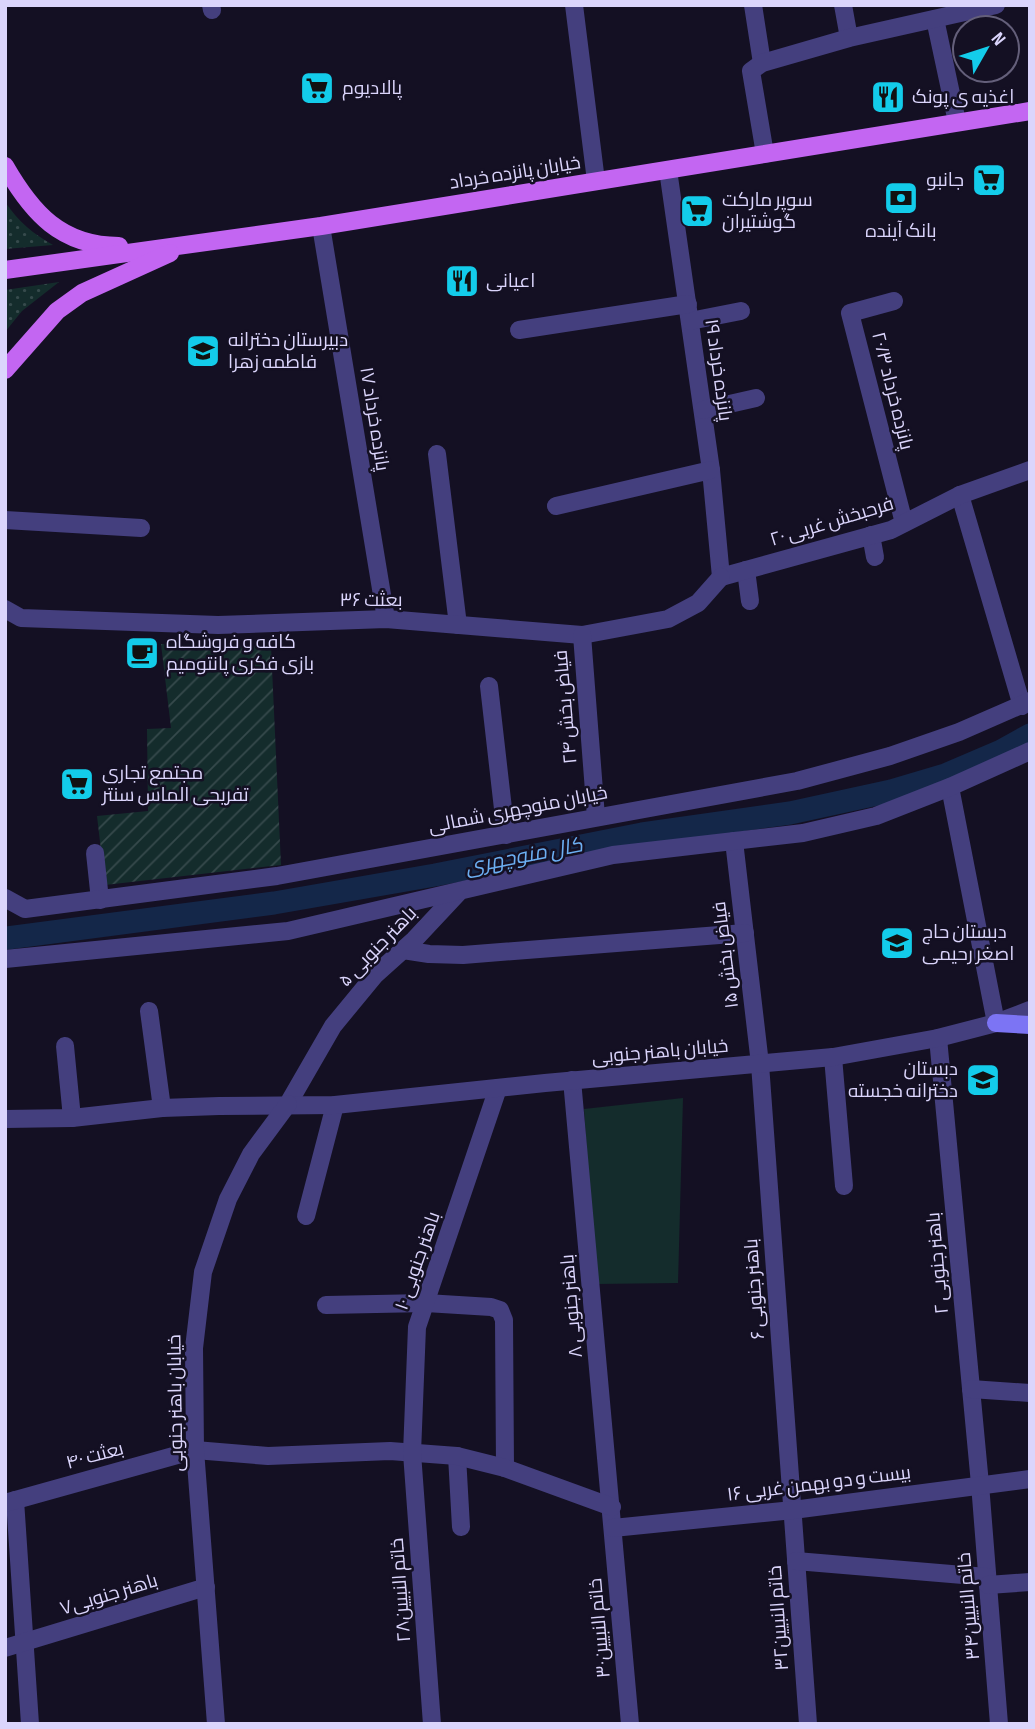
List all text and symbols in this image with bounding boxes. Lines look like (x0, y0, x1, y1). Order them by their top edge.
north arrow (951, 14, 1021, 84)
text: N (986, 28, 1010, 50)
supermarket icon: پالادیوم (298, 69, 336, 107)
place label: پالادیوم (342, 77, 402, 101)
restaurant icon: اغذیه ی پونک (869, 78, 907, 116)
place label: اغذیه ی پونک (912, 86, 1014, 109)
street label: خیابان پانزده خرداد (448, 151, 582, 195)
supermarket icon: جانبو (970, 161, 1008, 199)
place label: جانبو (926, 169, 964, 192)
bank icon: بانک آینده (882, 179, 920, 217)
place label: سوپر مارکت گوشتیران (722, 189, 813, 234)
supermarket icon: سوپر مارکت گوشتیران (678, 192, 716, 230)
place label: بانک آینده (865, 220, 937, 243)
restaurant icon: اعیانی (443, 262, 481, 300)
place label: اعیانی (486, 270, 535, 293)
street label: پانزده خرداد ۱۹ (699, 317, 737, 423)
place label: دبیرستان دخترانه فاطمه زهرا (228, 329, 348, 374)
street label: پانزده خرداد ۲۰/۳ (866, 330, 918, 452)
school or university icon: دبیرستان دخترانه فاطمه زهرا (184, 332, 222, 370)
street label: پانزده خرداد ۱۷ (354, 365, 394, 473)
street label: فرحبخش غربی ۲۰ (767, 492, 897, 552)
street label: بعثت ۳۶ (339, 589, 403, 612)
place label: کافه و فروشگاه بازی فکری پانتومیم (166, 631, 314, 677)
cafe icon: کافه و فروشگاه بازی فکری پانتومیم (123, 634, 161, 672)
street label: فیاض بخش ۲۴ (550, 649, 582, 765)
place label: مجتمع تجاری تفریحی الماس سنتر (101, 762, 249, 807)
supermarket icon: مجتمع تجاری تفریحی الماس سنتر (58, 765, 96, 803)
street label: خیابان منوچهری شمالی (427, 781, 609, 839)
water label: کال منوچهری (463, 832, 585, 881)
street label: فیاض بخش ۱۵ (708, 900, 744, 1010)
street label: باهنر جنوبی ۵ (334, 902, 422, 992)
place label: دبستان حاج اصغر رحیمی (922, 921, 1014, 966)
school or university icon: دبستان حاج اصغر رحیمی (878, 924, 916, 962)
street label: خیابان باهنر جنوبی (591, 1035, 729, 1069)
place label: دبستان دخترانه خجسته (848, 1058, 958, 1103)
school or university icon: دبستان دخترانه خجسته (964, 1061, 1002, 1099)
street label: باهنر جنوبی ۱۰ (390, 1209, 446, 1313)
street label: باهنر جنوبی ۲ (922, 1211, 954, 1315)
street label: باهنر جنوبی ۶ (740, 1238, 770, 1340)
street label: باهنر جنوبی ۸ (556, 1253, 588, 1359)
street label: خیابان باهنر جنوبی (163, 1334, 189, 1472)
street label: بعثت ۴۰ (64, 1437, 126, 1475)
street label: بیست و دو بهمن غربی ۱۶ (726, 1461, 912, 1507)
street label: خاتم النبیین۲۸ (386, 1537, 417, 1643)
street label: خاتم النبیین۳۴ (953, 1551, 986, 1661)
street label: خاتم النبیین۳۲ (764, 1564, 795, 1671)
street label: باهنر جنوبی۷ (57, 1569, 161, 1621)
street label: خاتم النبیین۳۰ (584, 1577, 617, 1679)

